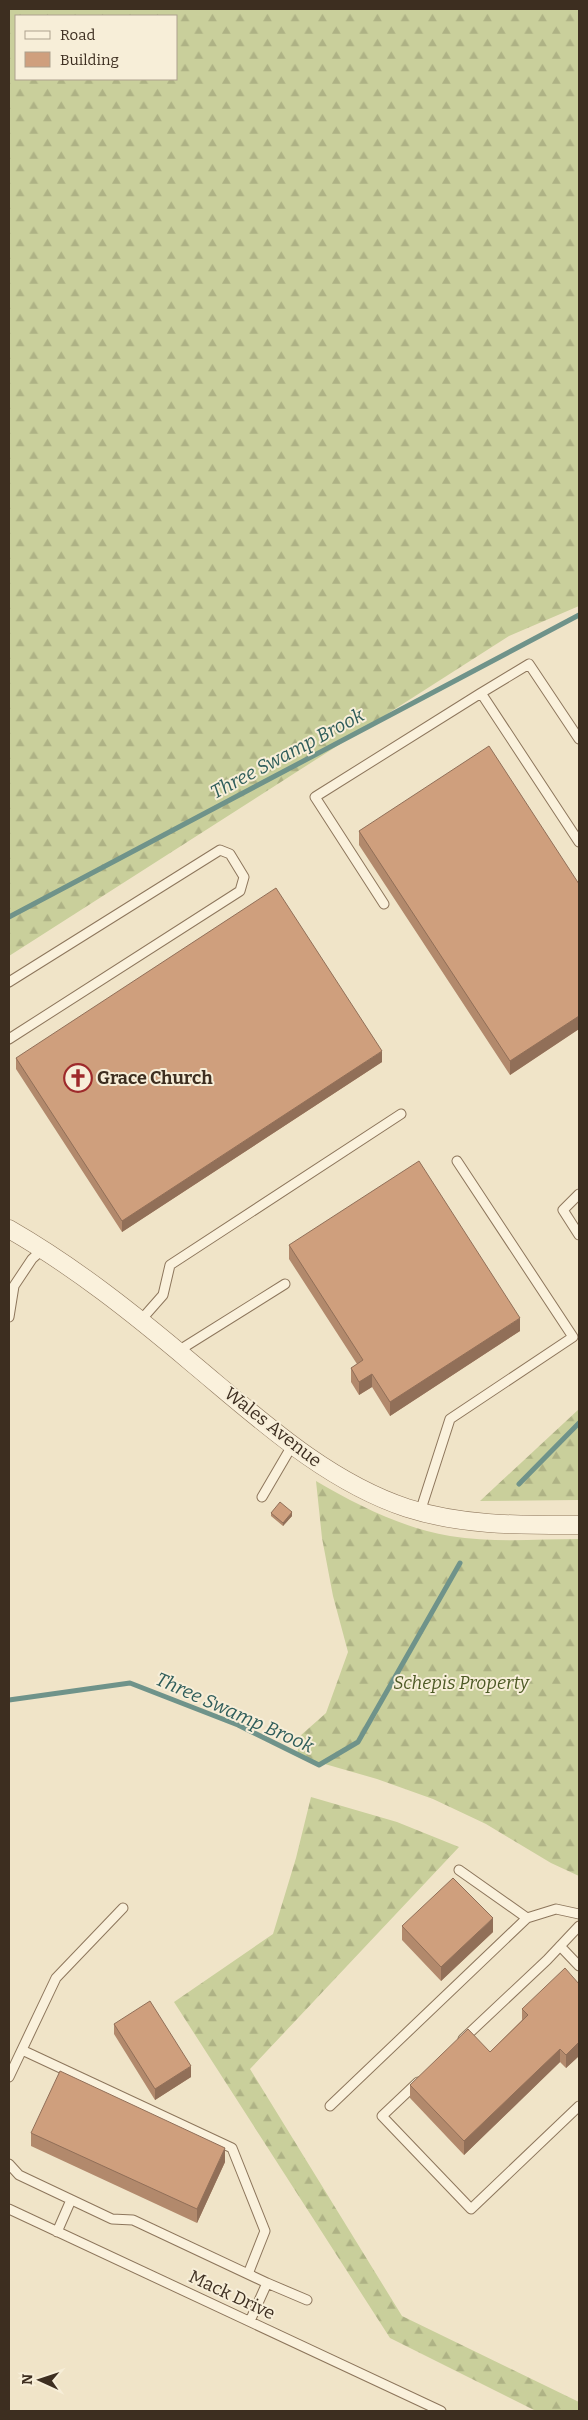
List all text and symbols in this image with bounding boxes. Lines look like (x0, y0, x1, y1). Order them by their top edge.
legend (15, 15, 178, 80)
text: Road (60, 26, 95, 44)
text: Building (60, 51, 119, 69)
water label: Three Swamp Brook (207, 703, 369, 804)
church icon: Grace Church (63, 1063, 93, 1093)
place label: Grace Church (97, 1067, 213, 1089)
street label: Wales Avenue (220, 1382, 326, 1472)
water label: Three Swamp Brook (152, 1667, 318, 1758)
park label: Schepis Property (393, 1672, 530, 1694)
street label: Mack Drive (185, 2265, 279, 2325)
north arrow (15, 2355, 65, 2405)
text: N (19, 2373, 36, 2385)

